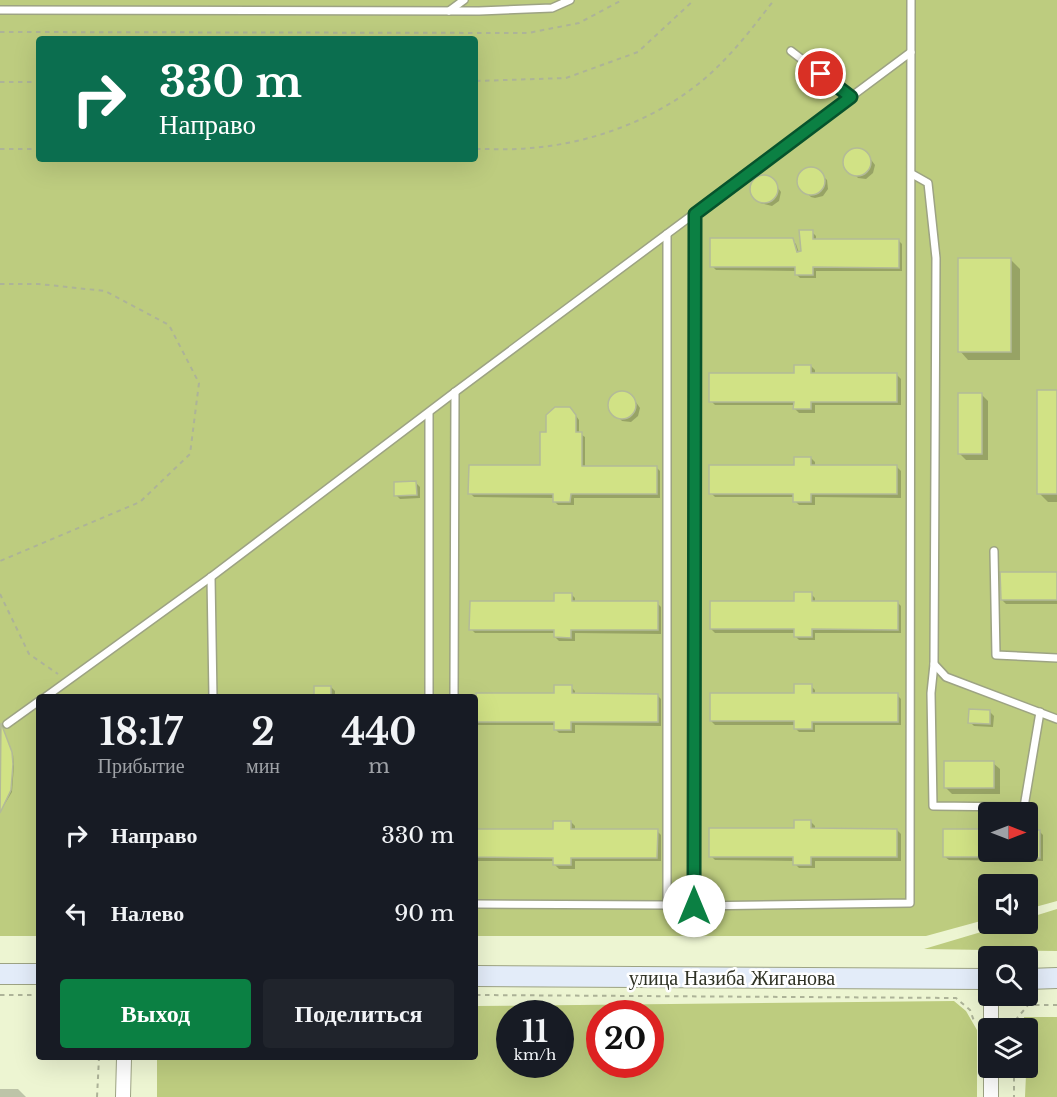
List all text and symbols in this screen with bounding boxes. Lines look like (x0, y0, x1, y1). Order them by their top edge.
pin (795, 48, 846, 99)
text: 330 m (159, 56, 302, 108)
icon: arrive (804, 57, 837, 90)
icon: right (60, 60, 138, 138)
text: Направо (159, 108, 256, 141)
text: 18:17 (99, 710, 183, 755)
text: 2 (251, 710, 275, 755)
text: 440 (342, 710, 417, 755)
text: Прибытие (97, 754, 185, 778)
text: мин (246, 754, 280, 778)
text: m (368, 754, 390, 778)
north arrow (978, 802, 1038, 862)
map controls (978, 802, 1038, 1078)
icon: right (60, 819, 93, 852)
text: Направо (111, 822, 197, 849)
text: 330 m (381, 822, 454, 849)
position arrow (662, 874, 726, 938)
button: sound (978, 874, 1038, 934)
icon: left (60, 897, 93, 930)
text: Налево (111, 900, 184, 927)
text: 90 m (394, 900, 454, 927)
button: search (978, 946, 1038, 1006)
street label: улица Назиба Жиганова (629, 966, 835, 990)
button: Выход (60, 979, 251, 1048)
button: Поделиться (263, 979, 454, 1048)
speed limit sign: 20 (586, 1000, 664, 1078)
text: 11 (522, 1013, 548, 1050)
button: layers (978, 1018, 1038, 1078)
text: km/h (514, 1045, 556, 1064)

